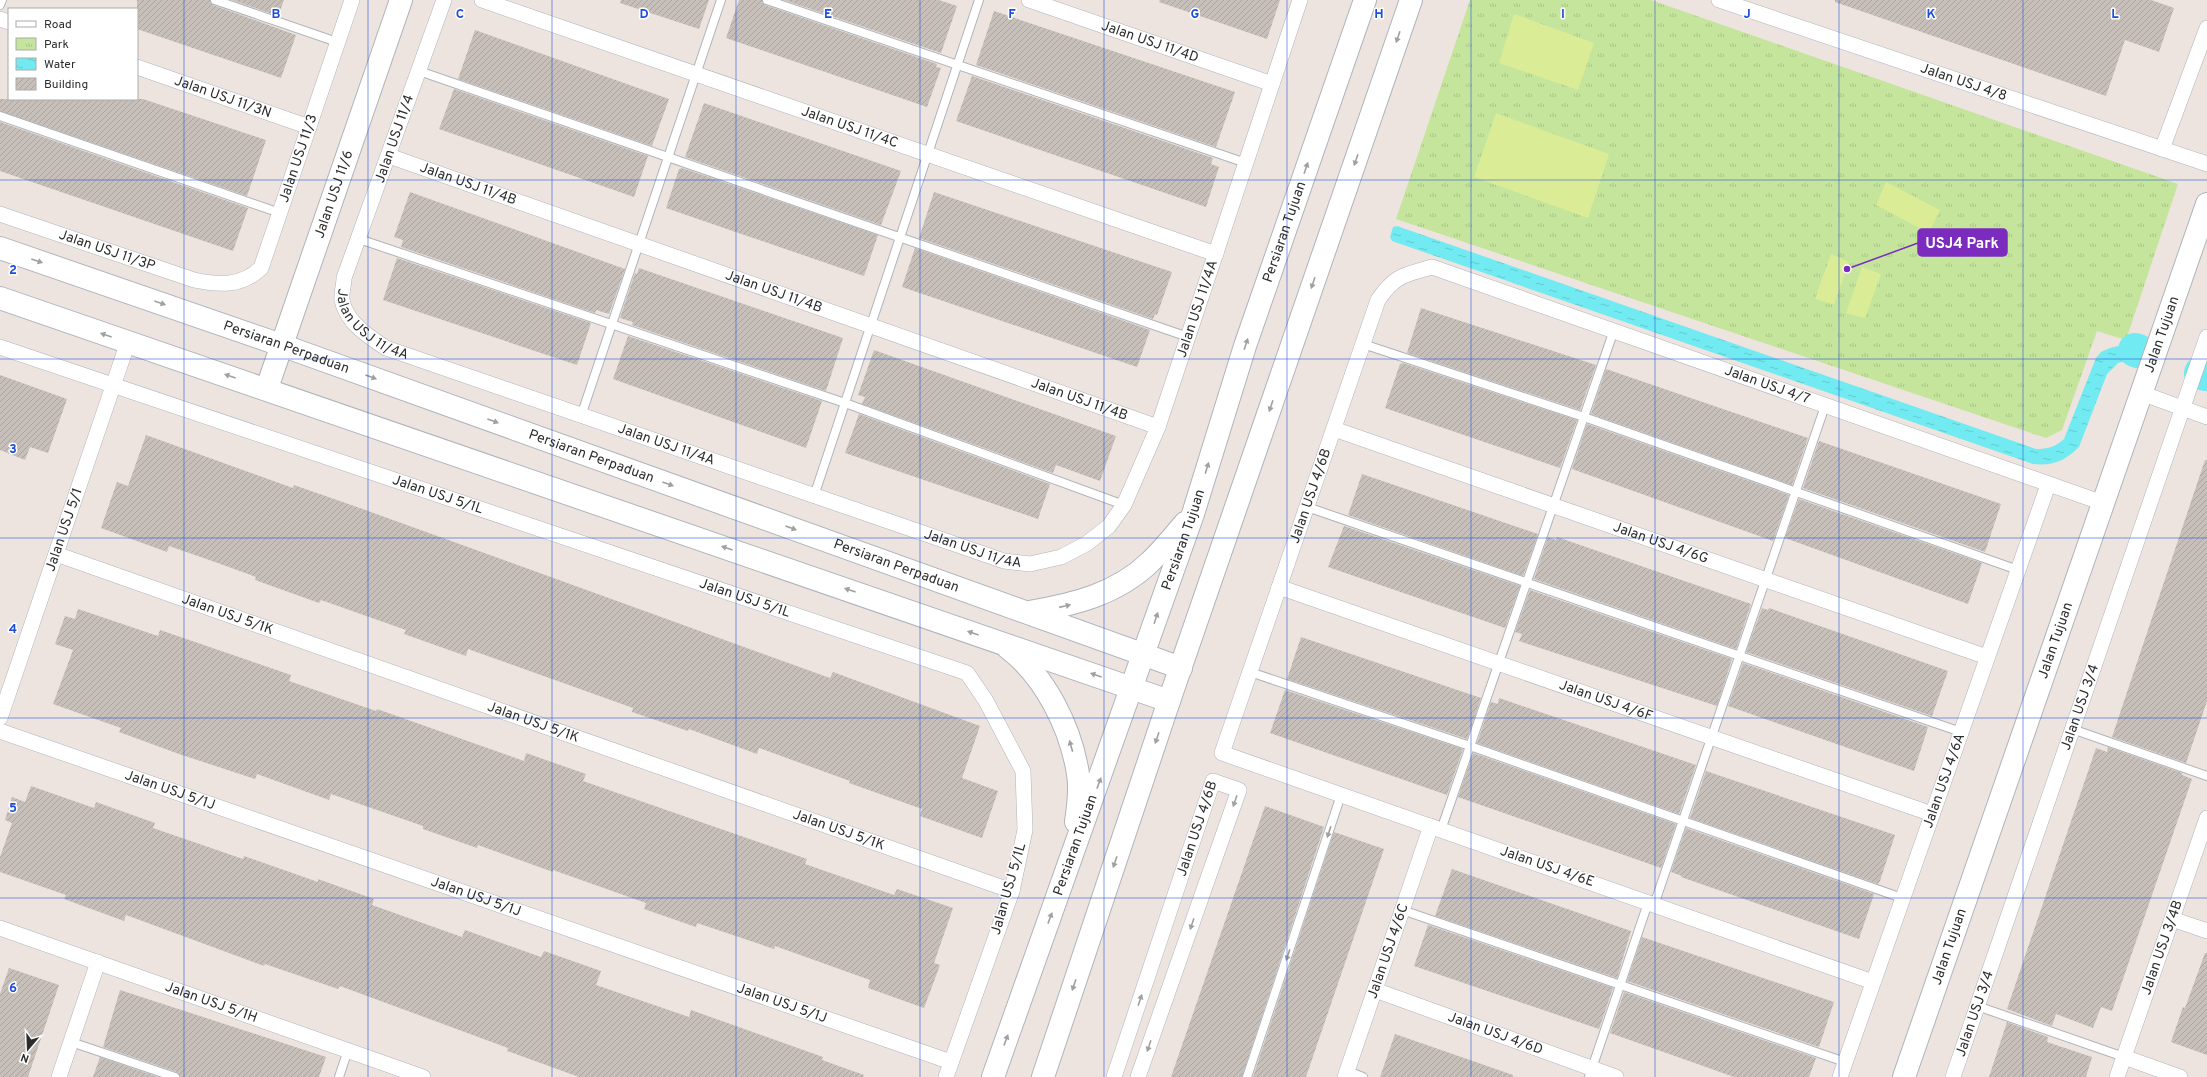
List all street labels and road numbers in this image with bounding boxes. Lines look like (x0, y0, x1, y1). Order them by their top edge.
street label: Jalan USJ 11/4D (1099, 17, 1201, 66)
street label: Jalan USJ 4/8 (1918, 60, 2009, 105)
street label: Jalan USJ 11/3N (172, 72, 274, 122)
street label: Jalan USJ 11/4 (372, 93, 418, 185)
street label: Jalan USJ 11/4C (799, 103, 900, 152)
street label: Jalan USJ 11/3 (275, 112, 321, 205)
street label: Jalan USJ 11/6 (311, 148, 357, 240)
street label: Jalan USJ 11/4B (418, 159, 519, 209)
street label: Persiaran Tujuan (1259, 179, 1310, 285)
street label: Jalan USJ 11/3P (57, 226, 158, 275)
street label: Jalan USJ 11/4A (1173, 258, 1221, 360)
street label: Jalan USJ 11/4B (723, 267, 825, 316)
street label: Jalan USJ 11/4A (333, 288, 411, 364)
street label: Jalan Tujuan (2141, 294, 2183, 375)
street label: Persiaran Perpaduan (221, 317, 352, 377)
street label: Jalan USJ 4/7 (1722, 362, 1812, 408)
street label: Jalan USJ 11/4B (1029, 374, 1130, 424)
street label: Jalan USJ 11/4A (616, 420, 717, 469)
street label: Persiaran Perpaduan (526, 426, 657, 487)
street label: Jalan USJ 4/6B (1286, 446, 1335, 546)
street label: Jalan USJ 5/1L (390, 471, 486, 518)
street label: Jalan USJ 5/1 (42, 486, 86, 574)
street label: Persiaran Tujuan (1158, 487, 1209, 593)
street label: Jalan USJ 4/6G (1611, 519, 1711, 568)
street label: Jalan USJ 11/4A (922, 526, 1022, 571)
street label: Persiaran Perpaduan (831, 535, 961, 596)
street label: Jalan USJ 5/1L (697, 575, 793, 621)
street label: Jalan USJ 5/1K (179, 590, 276, 639)
street label: Jalan Tujuan (2034, 600, 2077, 681)
street label: Jalan USJ 3/4 (2057, 662, 2103, 752)
street label: Jalan USJ 4/6F (1557, 676, 1655, 725)
street label: Jalan USJ 5/1K (485, 698, 581, 746)
street label: Jalan USJ 4/6A (1920, 731, 1969, 830)
street label: Jalan USJ 5/1J (123, 767, 217, 814)
street label: Jalan USJ 4/6B (1173, 779, 1221, 878)
street label: Persiaran Tujuan (1050, 792, 1101, 898)
street label: Jalan USJ 5/1K (791, 806, 887, 854)
street label: Jalan USJ 5/1L (988, 841, 1030, 937)
street label: Jalan USJ 4/6E (1498, 843, 1596, 891)
street label: Jalan USJ 5/1J (429, 873, 523, 920)
street label: Jalan USJ 3/4B (2138, 898, 2186, 997)
street label: Jalan USJ 4/6C (1364, 901, 1412, 1001)
street label: Jalan Tujuan (1928, 906, 1970, 987)
street label: Jalan USJ 3/4 (1952, 968, 1997, 1059)
street label: Jalan USJ 5/1H (163, 978, 260, 1027)
street label: Jalan USJ 5/1J (735, 980, 829, 1027)
street label: Jalan USJ 4/6D (1446, 1009, 1545, 1058)

